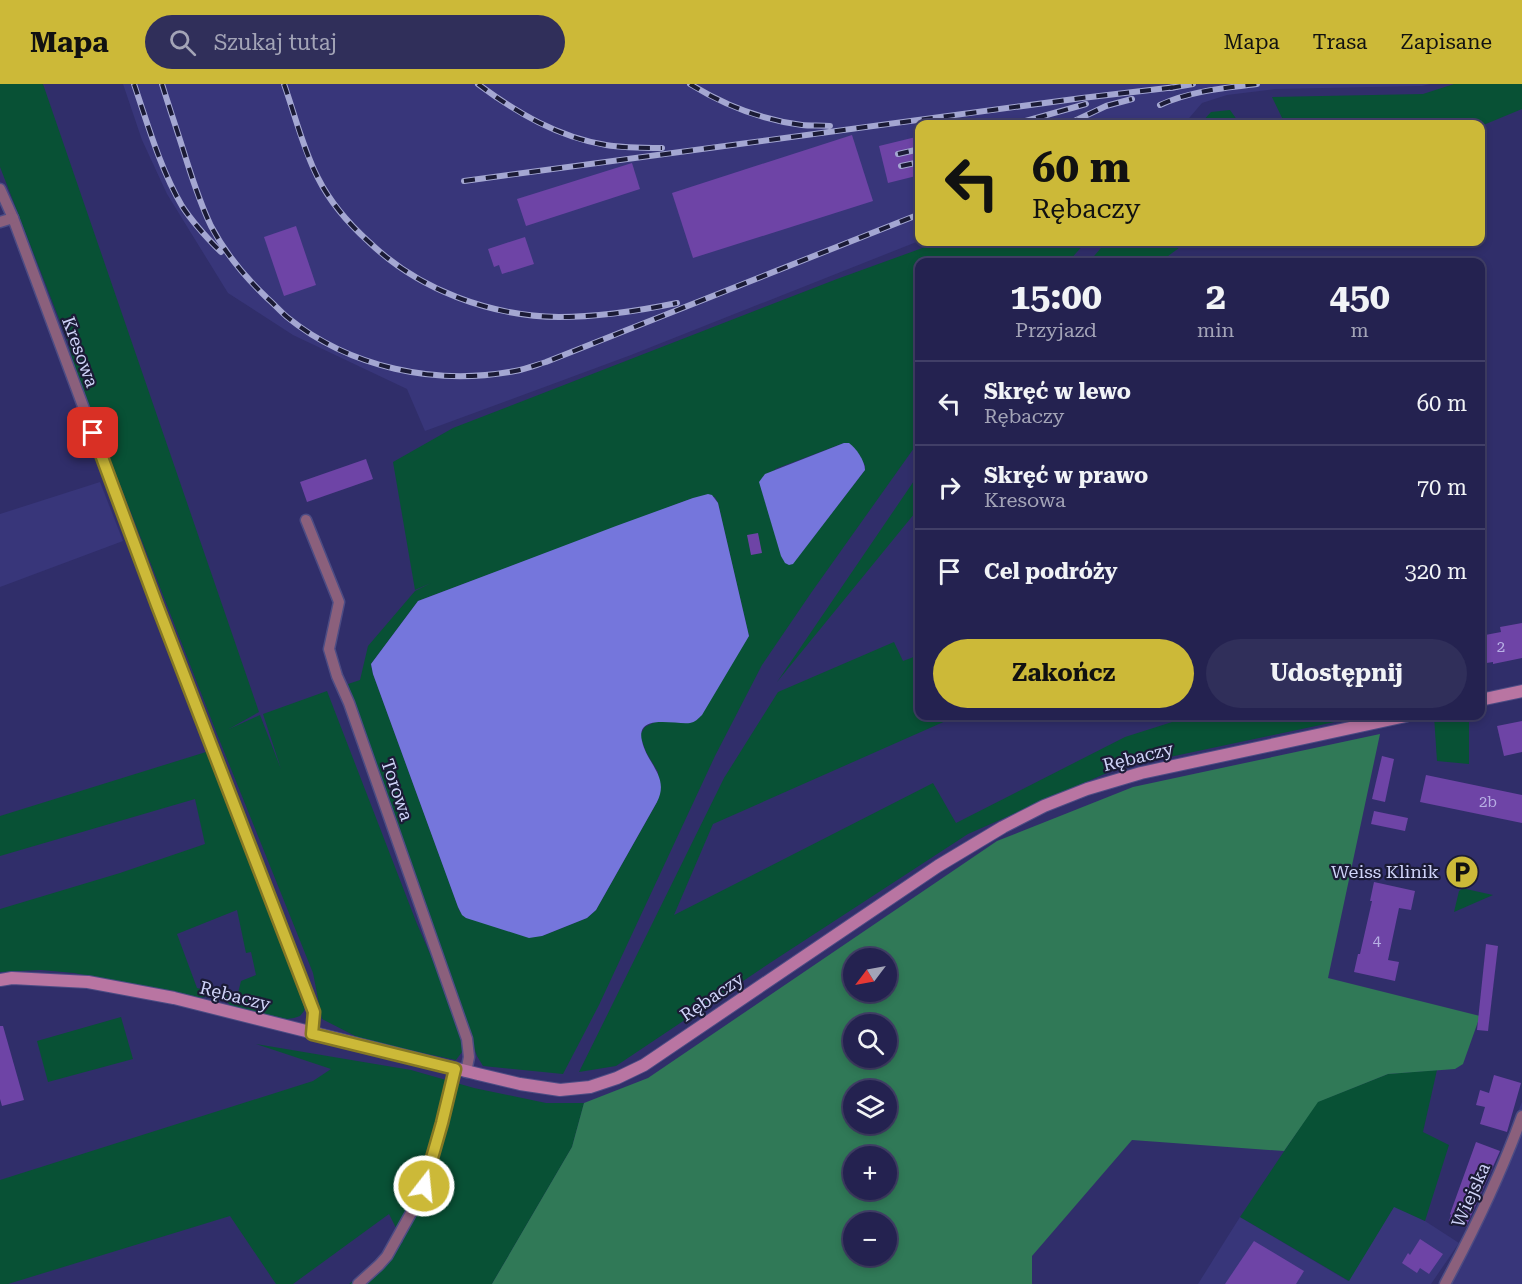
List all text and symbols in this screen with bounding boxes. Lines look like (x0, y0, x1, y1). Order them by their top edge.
search box (145, 15, 565, 69)
text: Mapa (30, 26, 109, 59)
icon: search (166, 26, 199, 59)
text: Szukaj tutaj (214, 30, 337, 55)
text: Mapa (1223, 30, 1280, 54)
text: Trasa (1313, 30, 1367, 54)
text: Zapisane (1400, 30, 1492, 54)
text: 60 m (1032, 143, 1130, 192)
icon: left (933, 144, 1011, 222)
text: Rębaczy (1032, 193, 1140, 225)
text: 15:00 (1010, 276, 1102, 318)
text: 2 (1206, 276, 1226, 318)
text: 450 (1330, 276, 1390, 318)
street label: Kresowa (58, 314, 103, 390)
text: Przyjazd (1015, 318, 1097, 342)
text: min (1197, 318, 1234, 342)
text: m (1351, 318, 1369, 342)
text: Skręć w lewo (984, 379, 1131, 404)
icon: left (933, 387, 966, 420)
text: 60 m (1417, 391, 1467, 416)
text: Rębaczy (984, 404, 1064, 428)
pin (67, 407, 118, 458)
icon: arrive (76, 416, 109, 449)
text: Skręć w prawo (984, 463, 1148, 488)
icon: right (933, 471, 966, 504)
text: 70 m (1417, 475, 1467, 500)
text: Kresowa (984, 488, 1066, 512)
icon: arrive (933, 555, 966, 588)
text: Cel podróży (984, 559, 1118, 584)
text: 320 m (1404, 559, 1467, 584)
house number: 2 (1497, 638, 1505, 656)
button: Zakończ (933, 639, 1194, 708)
button: Udostępnij (1206, 639, 1467, 708)
street label: Rębaczy (1100, 737, 1176, 775)
street label: Torowa (377, 756, 418, 824)
house number: 2b (1479, 793, 1497, 811)
parking icon: Weiss Klinik (1444, 854, 1480, 890)
place label: Weiss Klinik (1331, 861, 1439, 882)
house number: 4 (1373, 932, 1382, 950)
north arrow (843, 948, 897, 1002)
map controls (843, 948, 897, 1266)
street label: Rębaczy (676, 967, 748, 1026)
street label: Rębaczy (198, 977, 273, 1015)
button: search (843, 1014, 897, 1068)
button: layers (843, 1080, 897, 1134)
button: + (843, 1146, 897, 1200)
position arrow (392, 1154, 456, 1218)
street label: Wiejska (1447, 1159, 1494, 1230)
button: − (843, 1212, 897, 1266)

